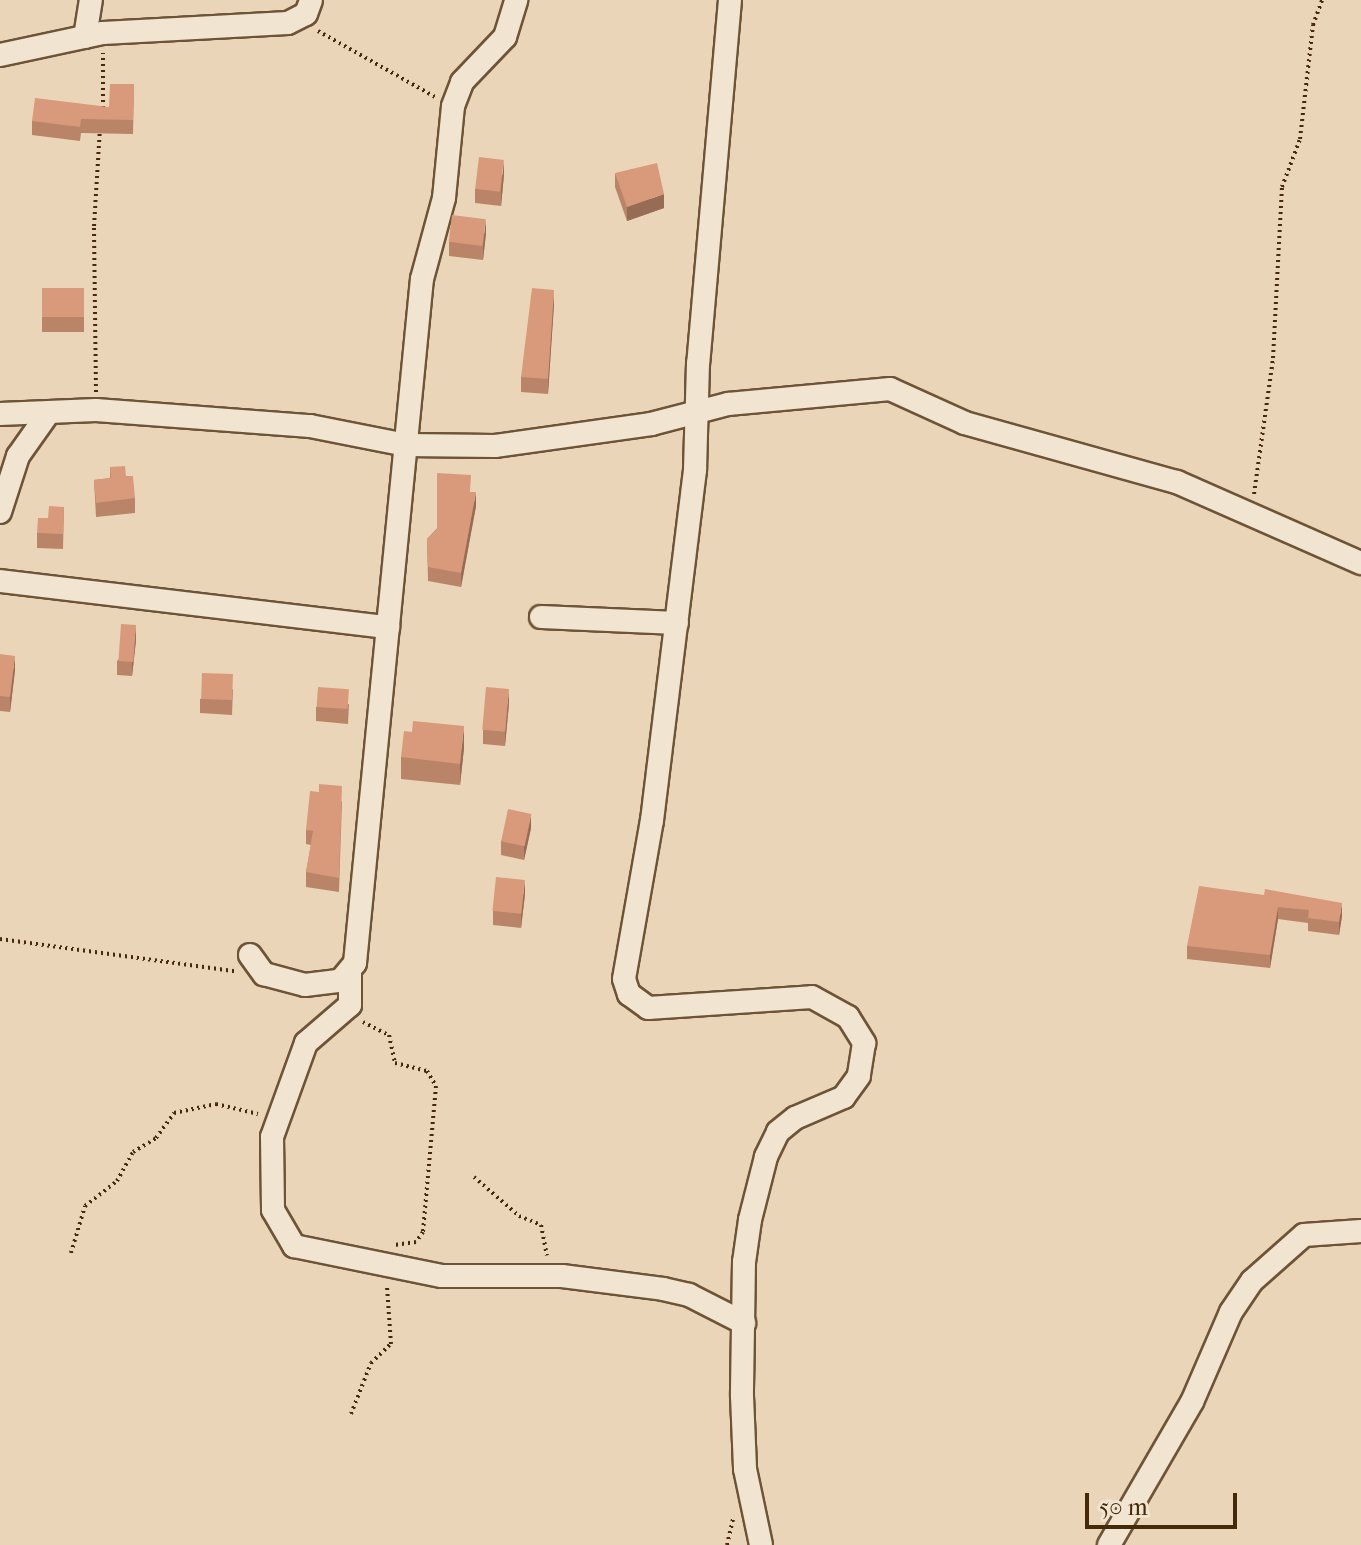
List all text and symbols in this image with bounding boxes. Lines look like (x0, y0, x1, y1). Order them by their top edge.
scale bar (1089, 1477, 1241, 1527)
text: 50 m (1099, 1493, 1148, 1521)

